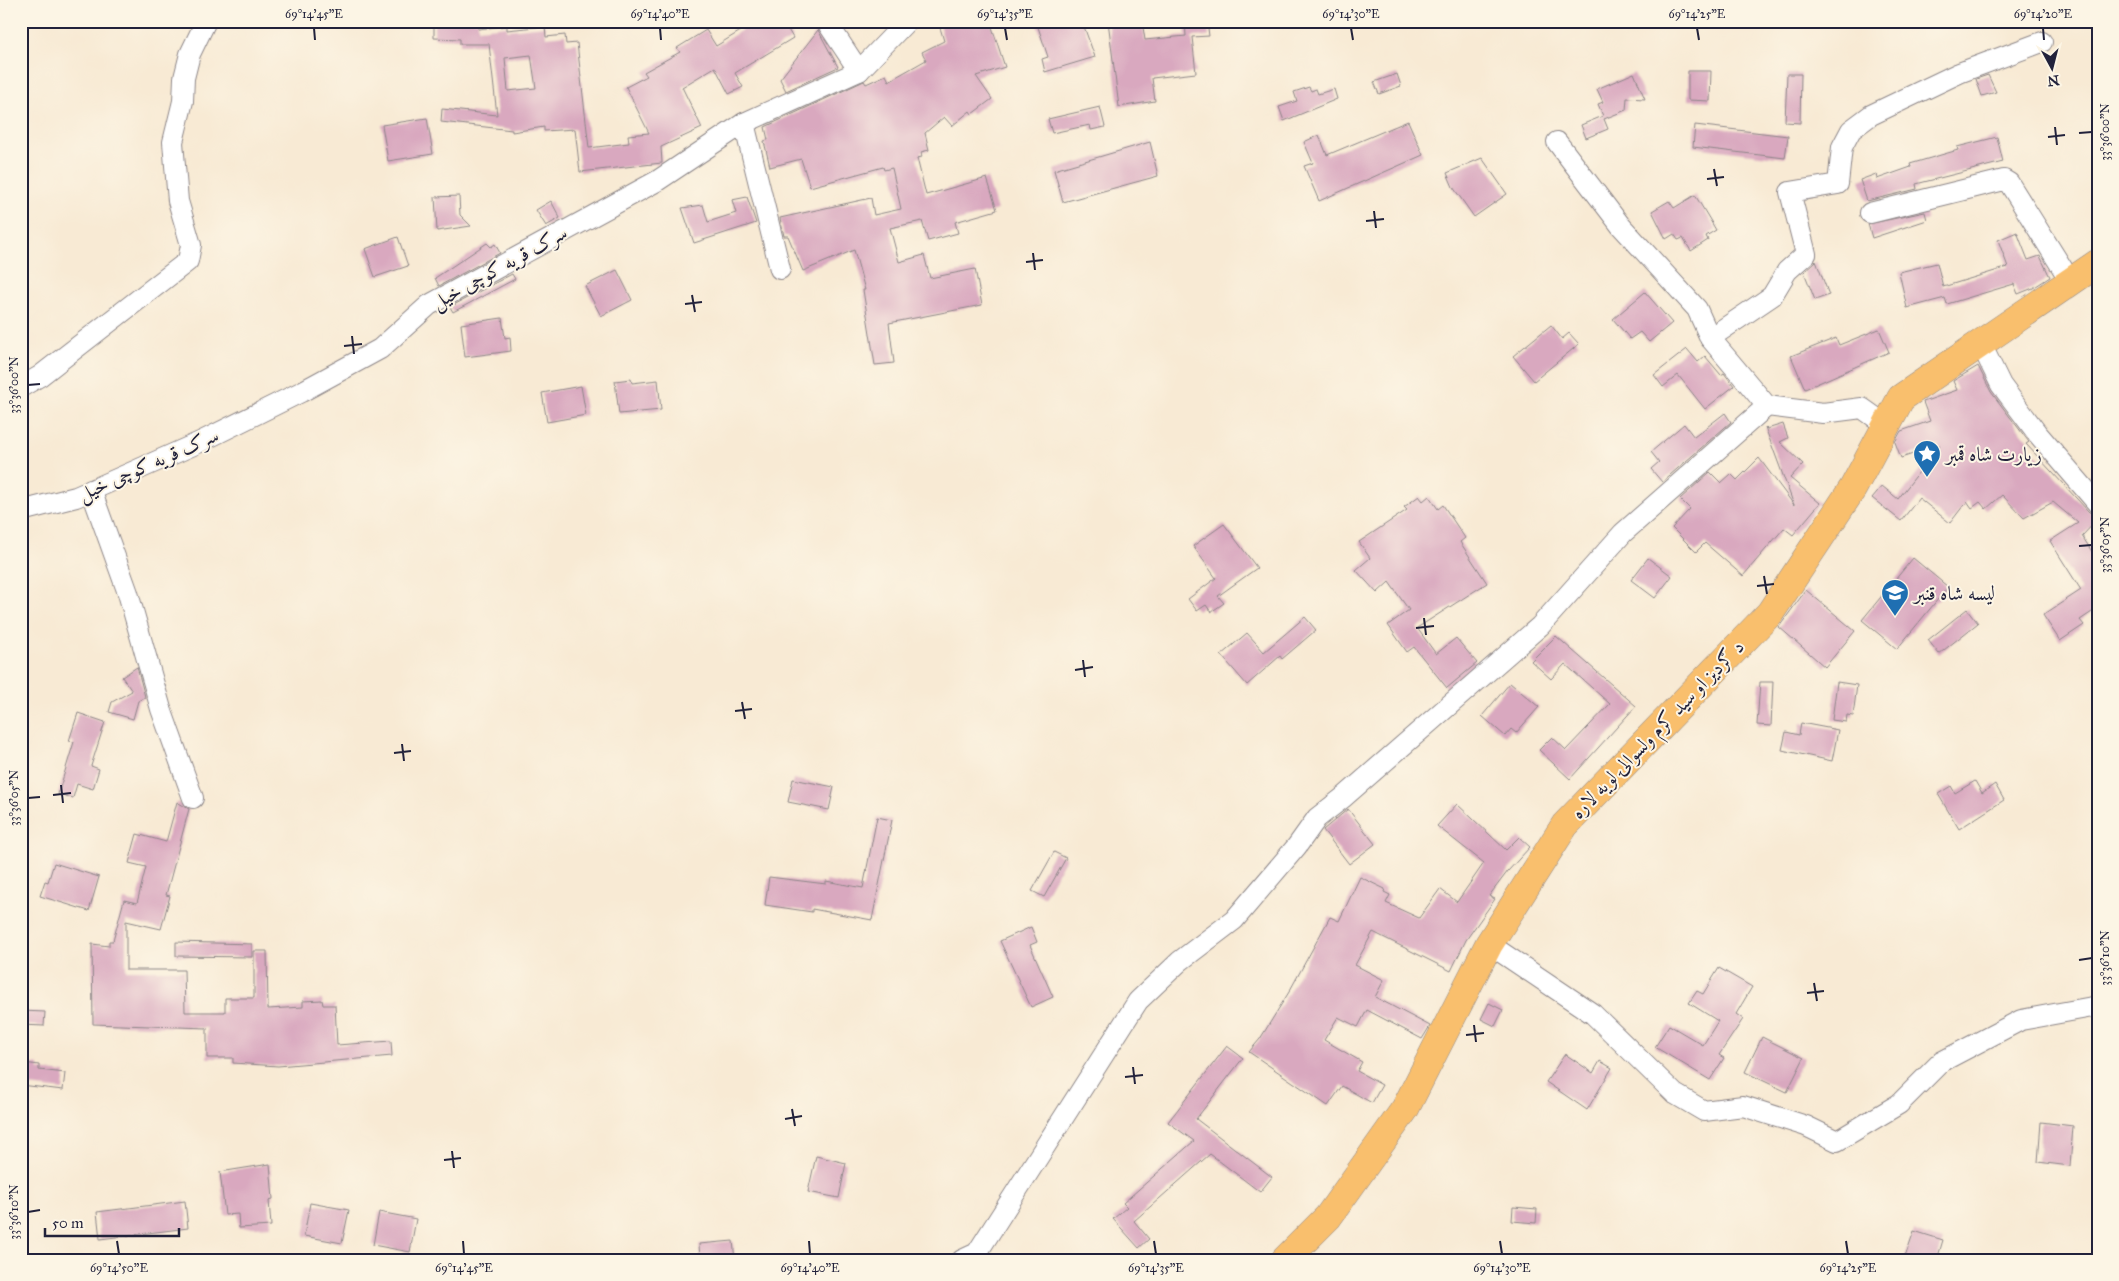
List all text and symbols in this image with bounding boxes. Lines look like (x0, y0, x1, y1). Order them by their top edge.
text: 69°14'45"E (285, 7, 343, 21)
text: 69°14'40"E (630, 7, 690, 21)
text: 69°14'35"E (977, 7, 1033, 21)
text: 69°14'30"E (1322, 7, 1380, 21)
text: 69°14'25"E (1669, 7, 1726, 21)
text: 69°14'20"E (2014, 7, 2073, 21)
north arrow (2026, 42, 2076, 92)
text: N (2046, 71, 2060, 90)
text: 33°36'00"N (2098, 103, 2112, 161)
street label: سرک قریه کوچی خیل (427, 220, 572, 317)
text: 33°36'00"N (7, 356, 21, 414)
street label: سرک قریه کوچی خیل (74, 422, 223, 508)
place icon: زیارت شاه قمبر (1912, 439, 1942, 478)
place label: زیارت شاه قمبر (1944, 442, 2042, 467)
text: 33°36'05"N (2098, 517, 2112, 573)
school or university icon: لیسه شاه قنبر (1880, 578, 1910, 617)
place label: لیسه شاه قنبر (1912, 581, 1995, 606)
street label: د ګردیز او سید کرم ولسوالۍ لویه لاره (1565, 635, 1753, 828)
text: 33°36'05"N (7, 770, 21, 826)
text: 33°36'10"N (2098, 930, 2112, 986)
text: 33°36'10"N (7, 1184, 21, 1240)
scale bar (45, 1206, 179, 1238)
text: 50 m (52, 1214, 84, 1232)
text: 69°14'50"E (90, 1261, 148, 1275)
text: 69°14'45"E (435, 1261, 493, 1275)
text: 69°14'40"E (780, 1261, 840, 1275)
text: 69°14'35"E (1128, 1261, 1184, 1275)
text: 69°14'30"E (1473, 1261, 1531, 1275)
text: 69°14'25"E (1820, 1261, 1877, 1275)

